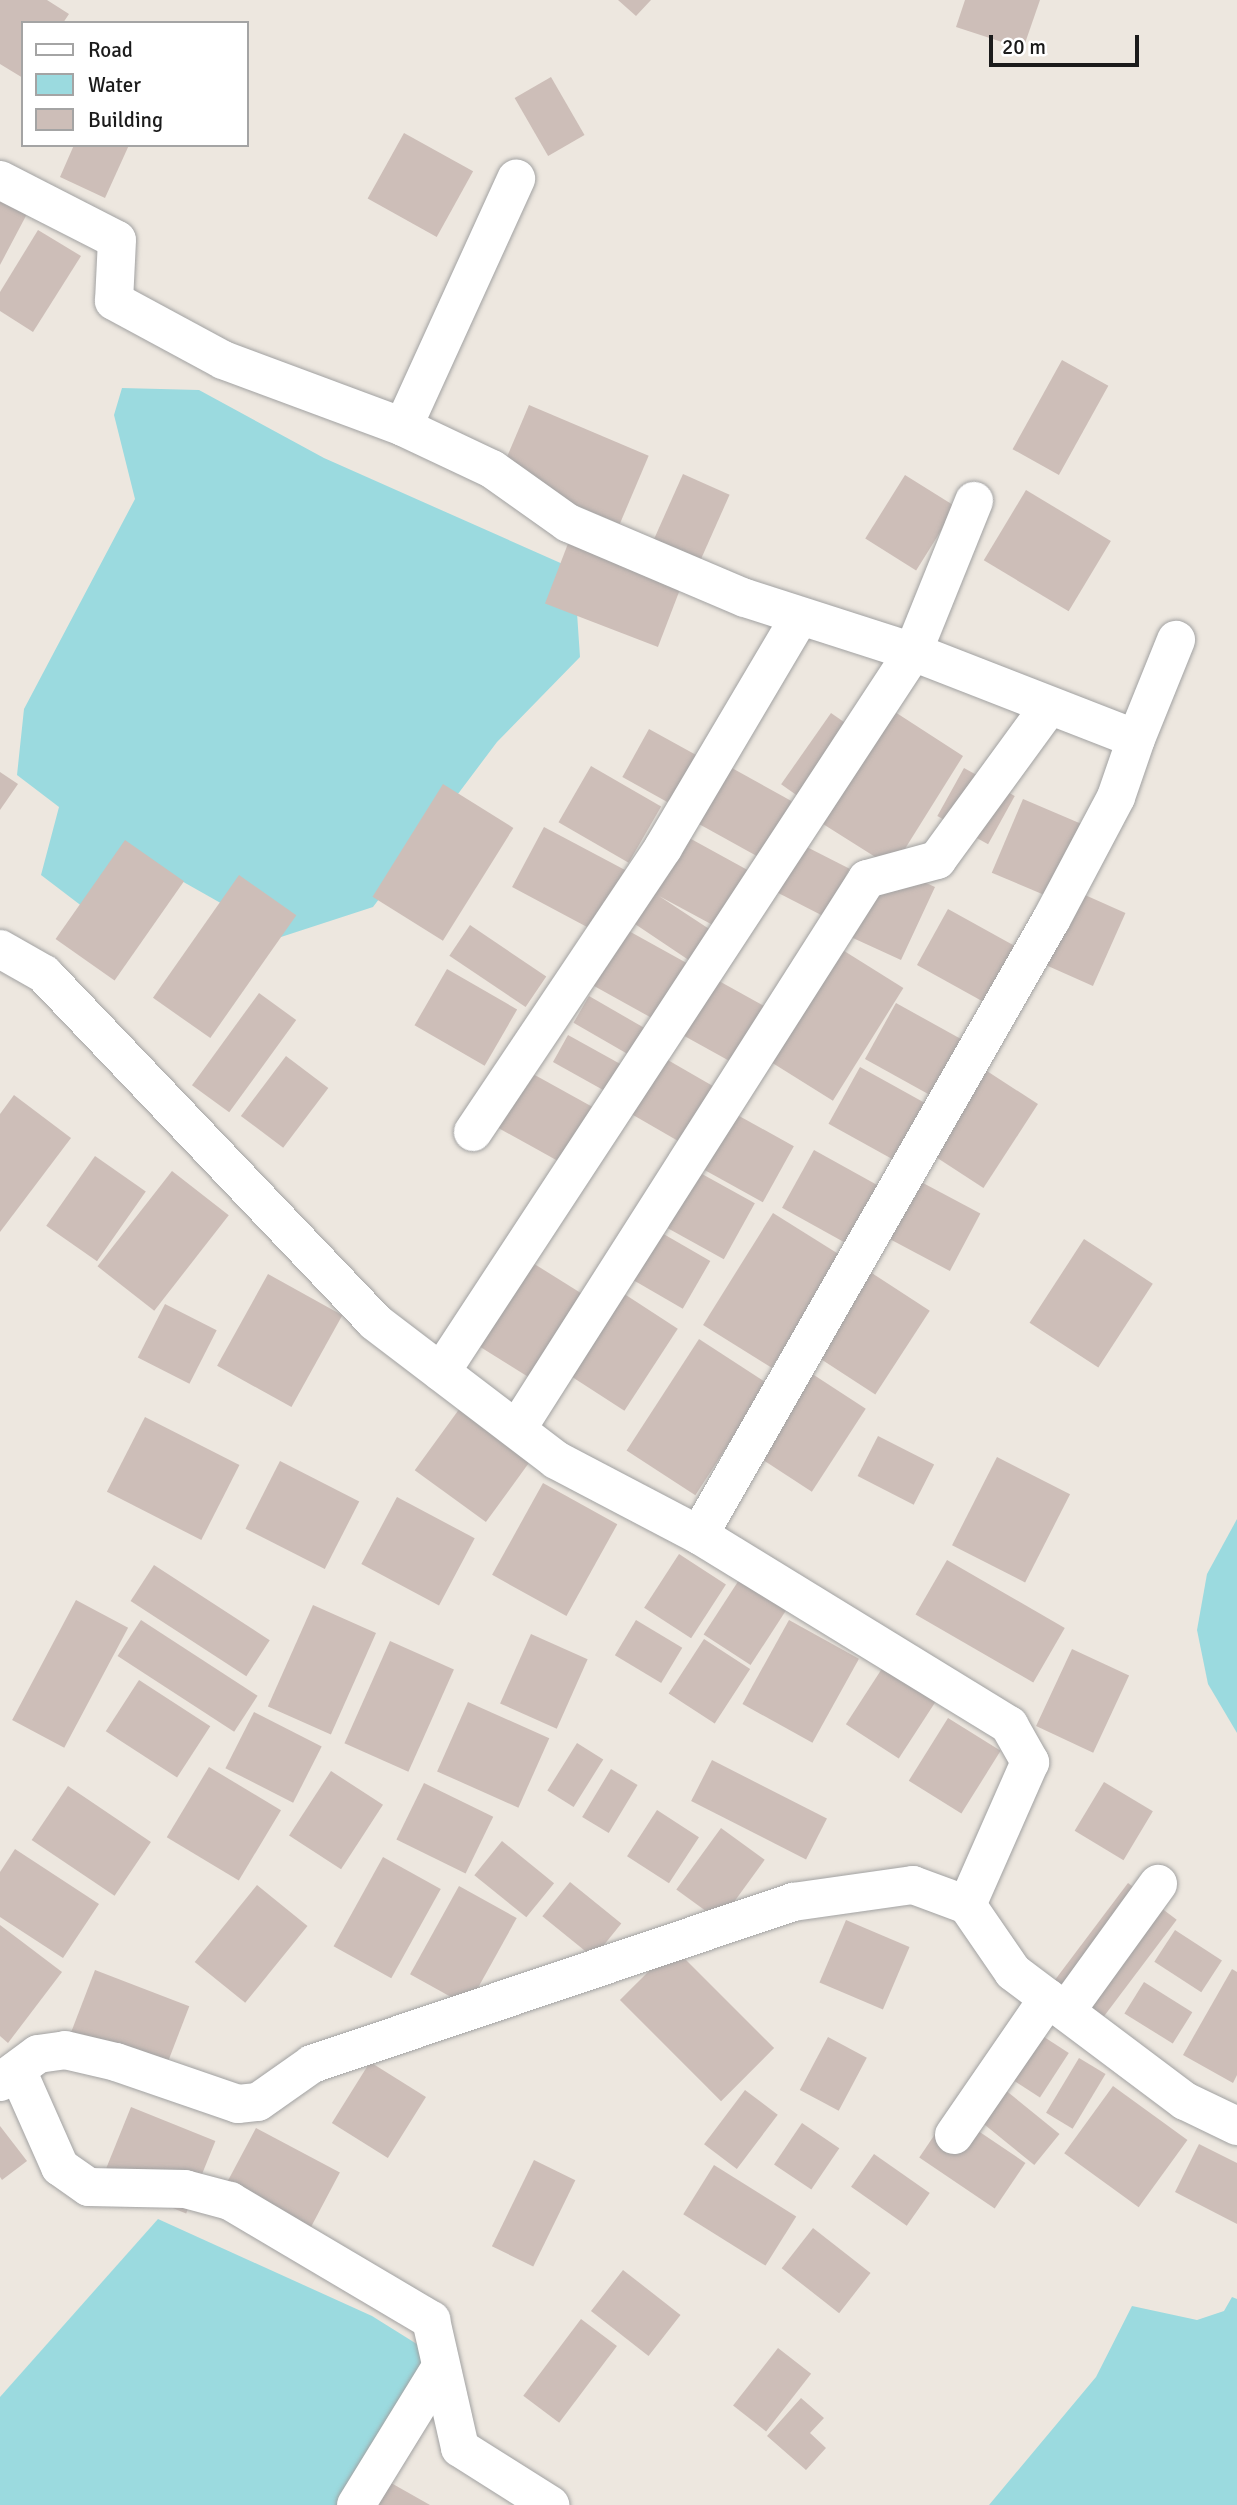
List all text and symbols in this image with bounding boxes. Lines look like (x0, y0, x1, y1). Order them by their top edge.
legend (21, 21, 248, 147)
scale bar (992, 21, 1142, 65)
text: 20 m (1002, 34, 1046, 60)
text: Road (88, 37, 133, 63)
text: Water (88, 72, 141, 98)
text: Building (88, 107, 163, 133)

